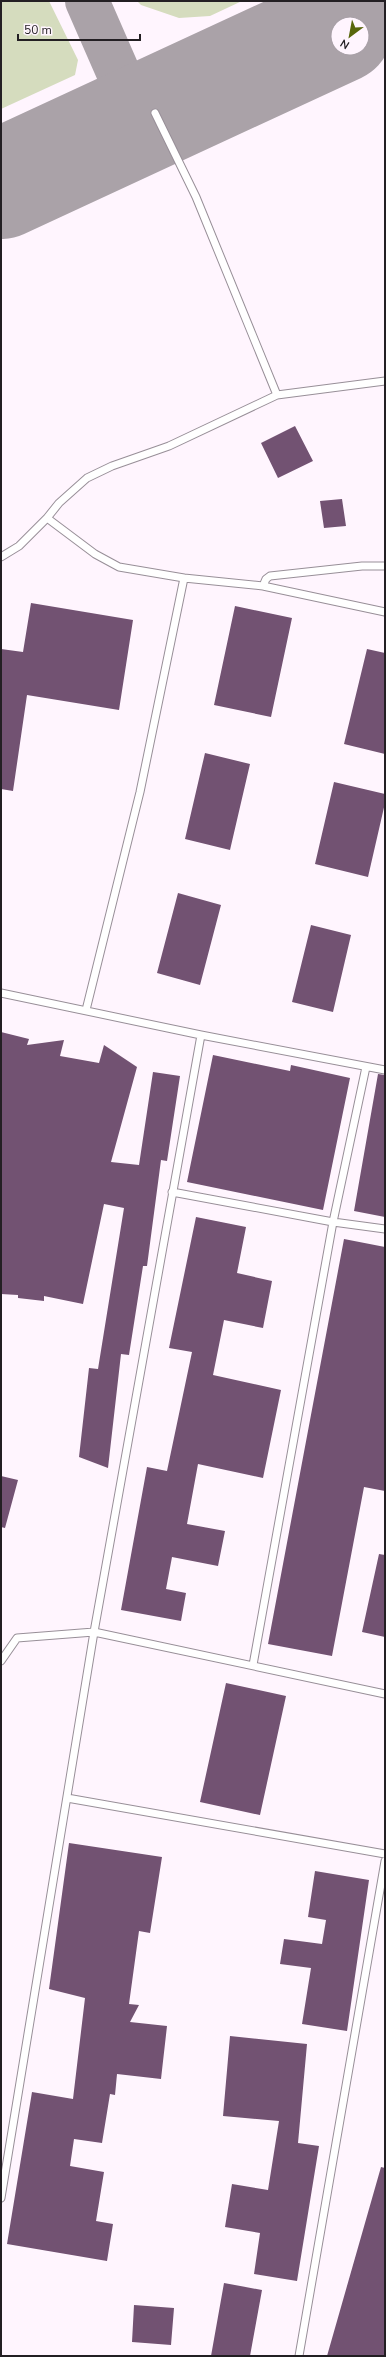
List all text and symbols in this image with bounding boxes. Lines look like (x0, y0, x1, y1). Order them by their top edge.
scale bar (18, 16, 140, 42)
north arrow (330, 16, 370, 56)
text: 50 m (24, 22, 52, 38)
text: N (337, 36, 352, 53)

